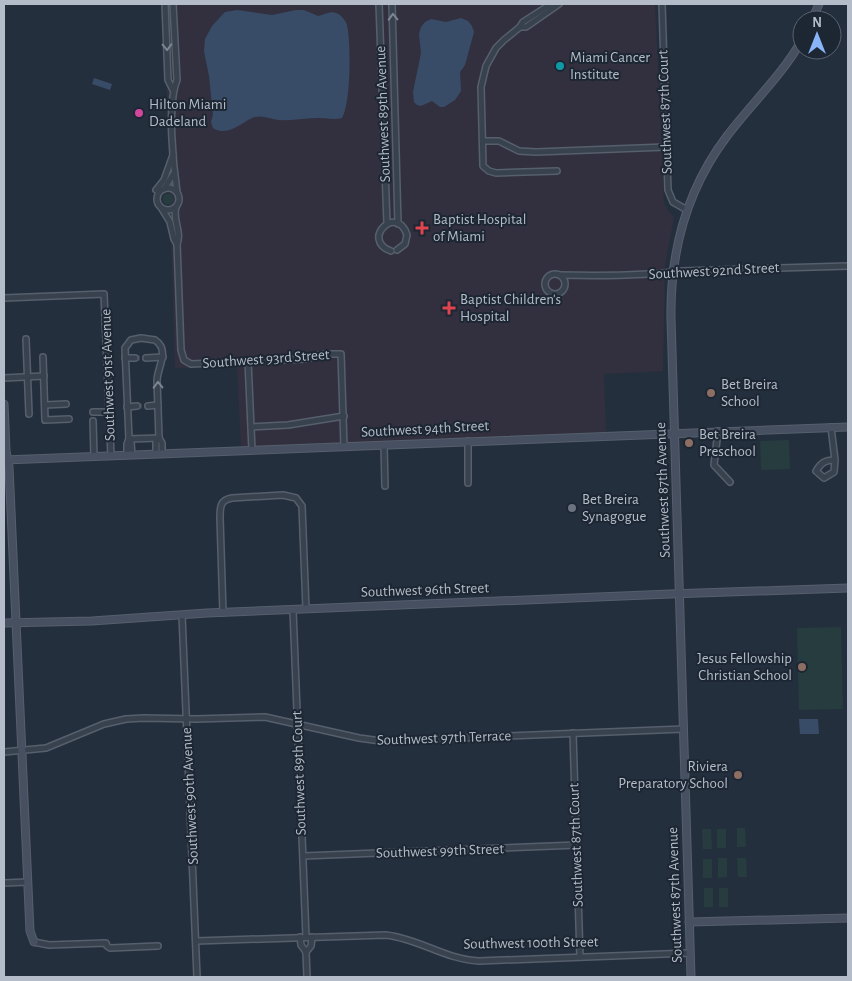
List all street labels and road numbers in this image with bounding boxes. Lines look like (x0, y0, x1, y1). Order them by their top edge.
street label: Southwest 89th Avenue (373, 45, 393, 183)
street label: Southwest 87th Court (655, 49, 675, 174)
street label: Southwest 92nd Street (648, 260, 780, 282)
street label: Southwest 91st Avenue (98, 308, 118, 441)
street label: Southwest 93rd Street (202, 347, 330, 371)
street label: Southwest 94th Street (361, 418, 490, 440)
street label: Southwest 87th Avenue (653, 422, 673, 558)
street label: Southwest 96th Street (361, 580, 490, 600)
street label: Southwest 89th Court (289, 710, 309, 836)
street label: Southwest 90th Avenue (179, 727, 201, 865)
street label: Southwest 97th Terrace (377, 728, 512, 748)
street label: Southwest 87th Court (566, 782, 586, 907)
street label: Southwest 87th Avenue (665, 827, 685, 963)
street label: Southwest 99th Street (376, 841, 505, 861)
street label: Southwest 100th Street (463, 934, 599, 952)

